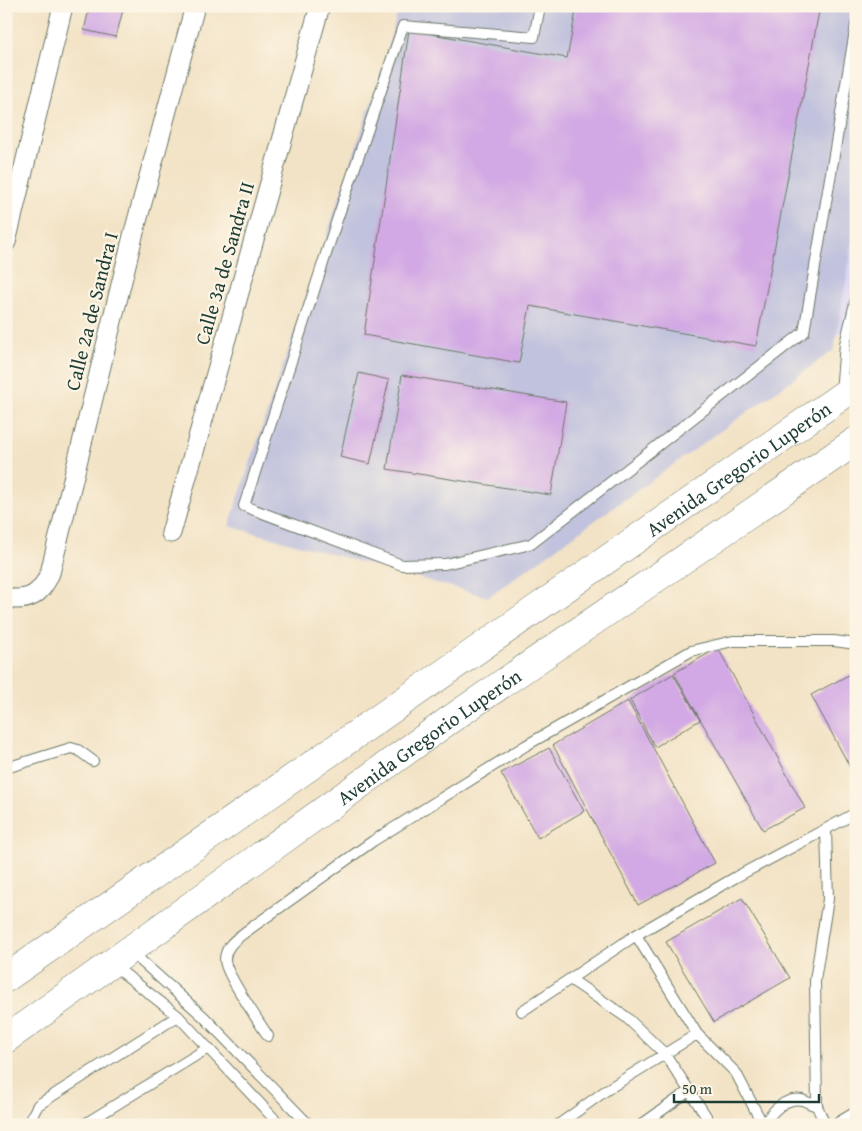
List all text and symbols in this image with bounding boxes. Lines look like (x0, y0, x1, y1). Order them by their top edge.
street label: Calle 3a de Sandra II (187, 178, 261, 348)
street label: Calle 2a de Sandra I (57, 229, 125, 393)
street label: Avenida Gregorio Luperón (640, 394, 836, 543)
street label: Avenida Gregorio Luperón (330, 661, 527, 811)
scale bar (674, 1071, 820, 1103)
text: 50 m (682, 1078, 713, 1099)

